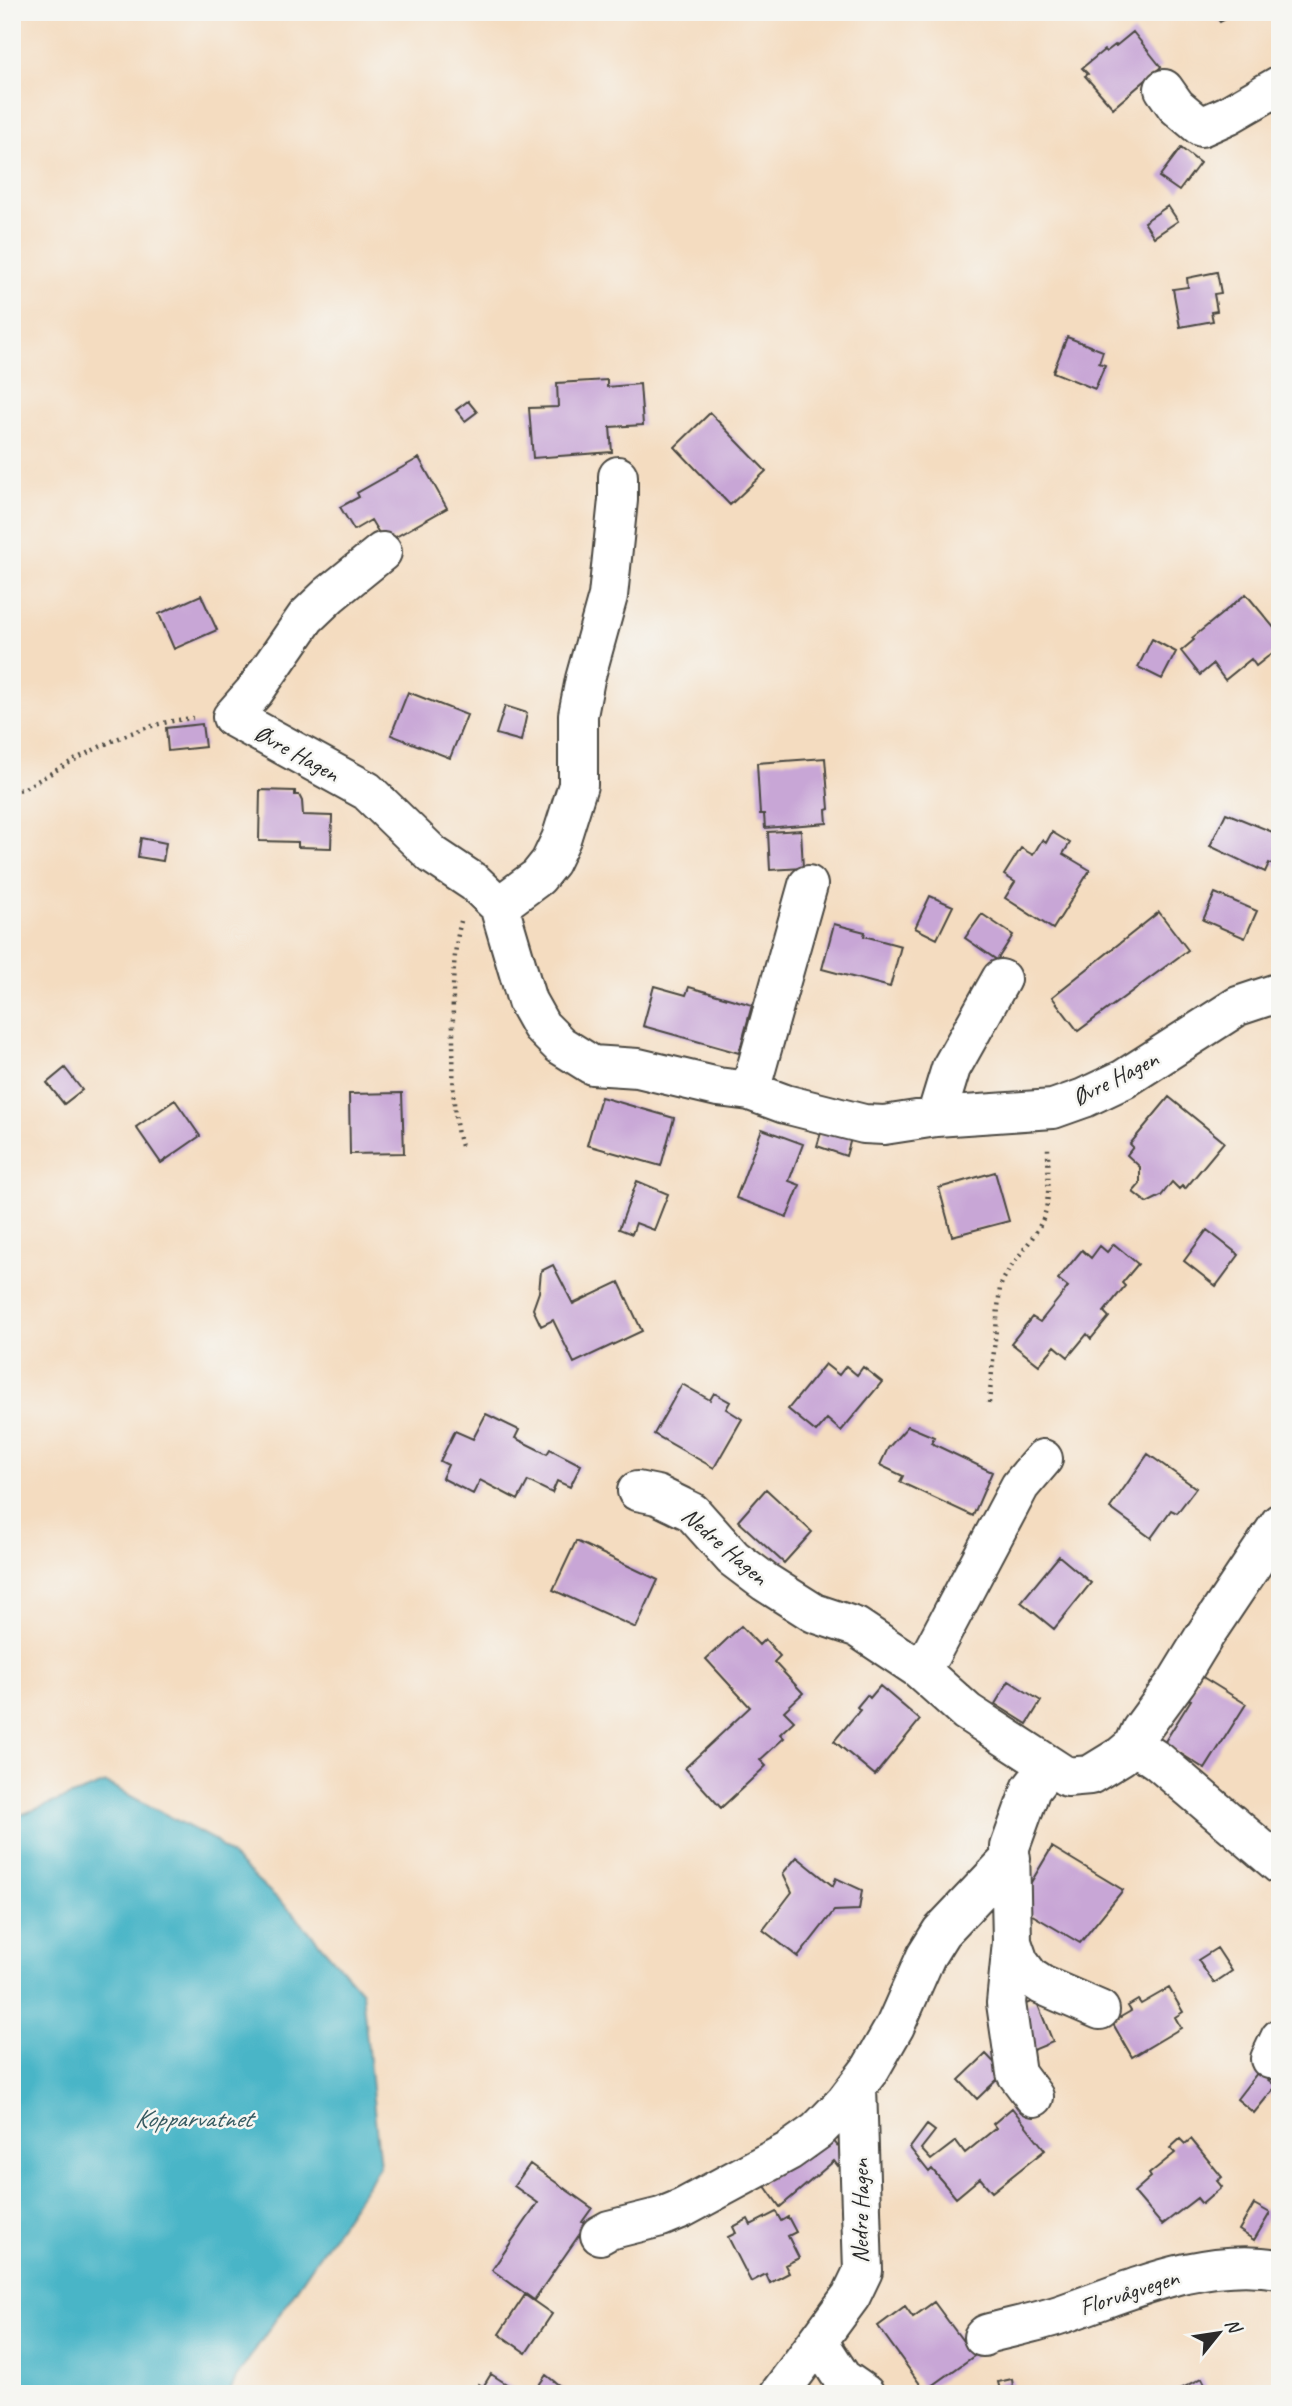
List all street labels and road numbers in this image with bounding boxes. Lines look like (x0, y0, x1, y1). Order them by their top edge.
street label: Øvre Hagen (249, 717, 346, 789)
street label: Øvre Hagen (1067, 1043, 1164, 1112)
street label: Nedre Hagen (676, 1500, 775, 1592)
street label: Nedre Hagen (845, 2158, 875, 2263)
street label: Florvågvegen (1076, 2262, 1183, 2322)

